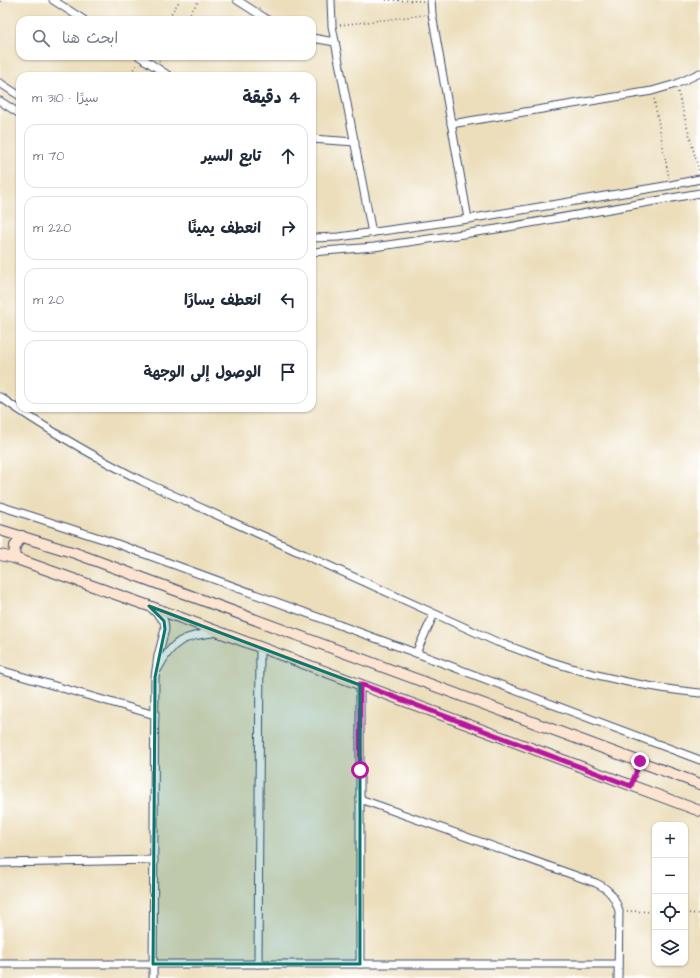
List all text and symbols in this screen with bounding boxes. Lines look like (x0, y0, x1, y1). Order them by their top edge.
search box (16, 16, 316, 60)
icon: search (30, 27, 52, 49)
text: ابحث هنا (62, 28, 118, 49)
text: 4 دقيقة (242, 86, 300, 110)
text: سيرًا · 310 m (32, 89, 99, 107)
icon: ahead (277, 145, 299, 167)
text: تابع السير (202, 146, 261, 167)
text: 70 m (33, 147, 65, 165)
icon: right (277, 217, 299, 239)
text: انعطف يمينًا (188, 218, 261, 239)
text: 220 m (33, 219, 71, 237)
icon: left (277, 289, 299, 311)
text: انعطف يسارًا (184, 290, 261, 311)
text: 20 m (33, 291, 64, 309)
icon: arrive (277, 361, 299, 383)
text: الوصول إلى الوجهة (144, 362, 261, 383)
route end (631, 752, 649, 770)
route start (351, 761, 369, 779)
map controls (652, 822, 688, 966)
button: + (652, 822, 688, 858)
button: − (652, 858, 688, 894)
button: locate (652, 894, 688, 930)
button: layers (652, 930, 688, 966)

